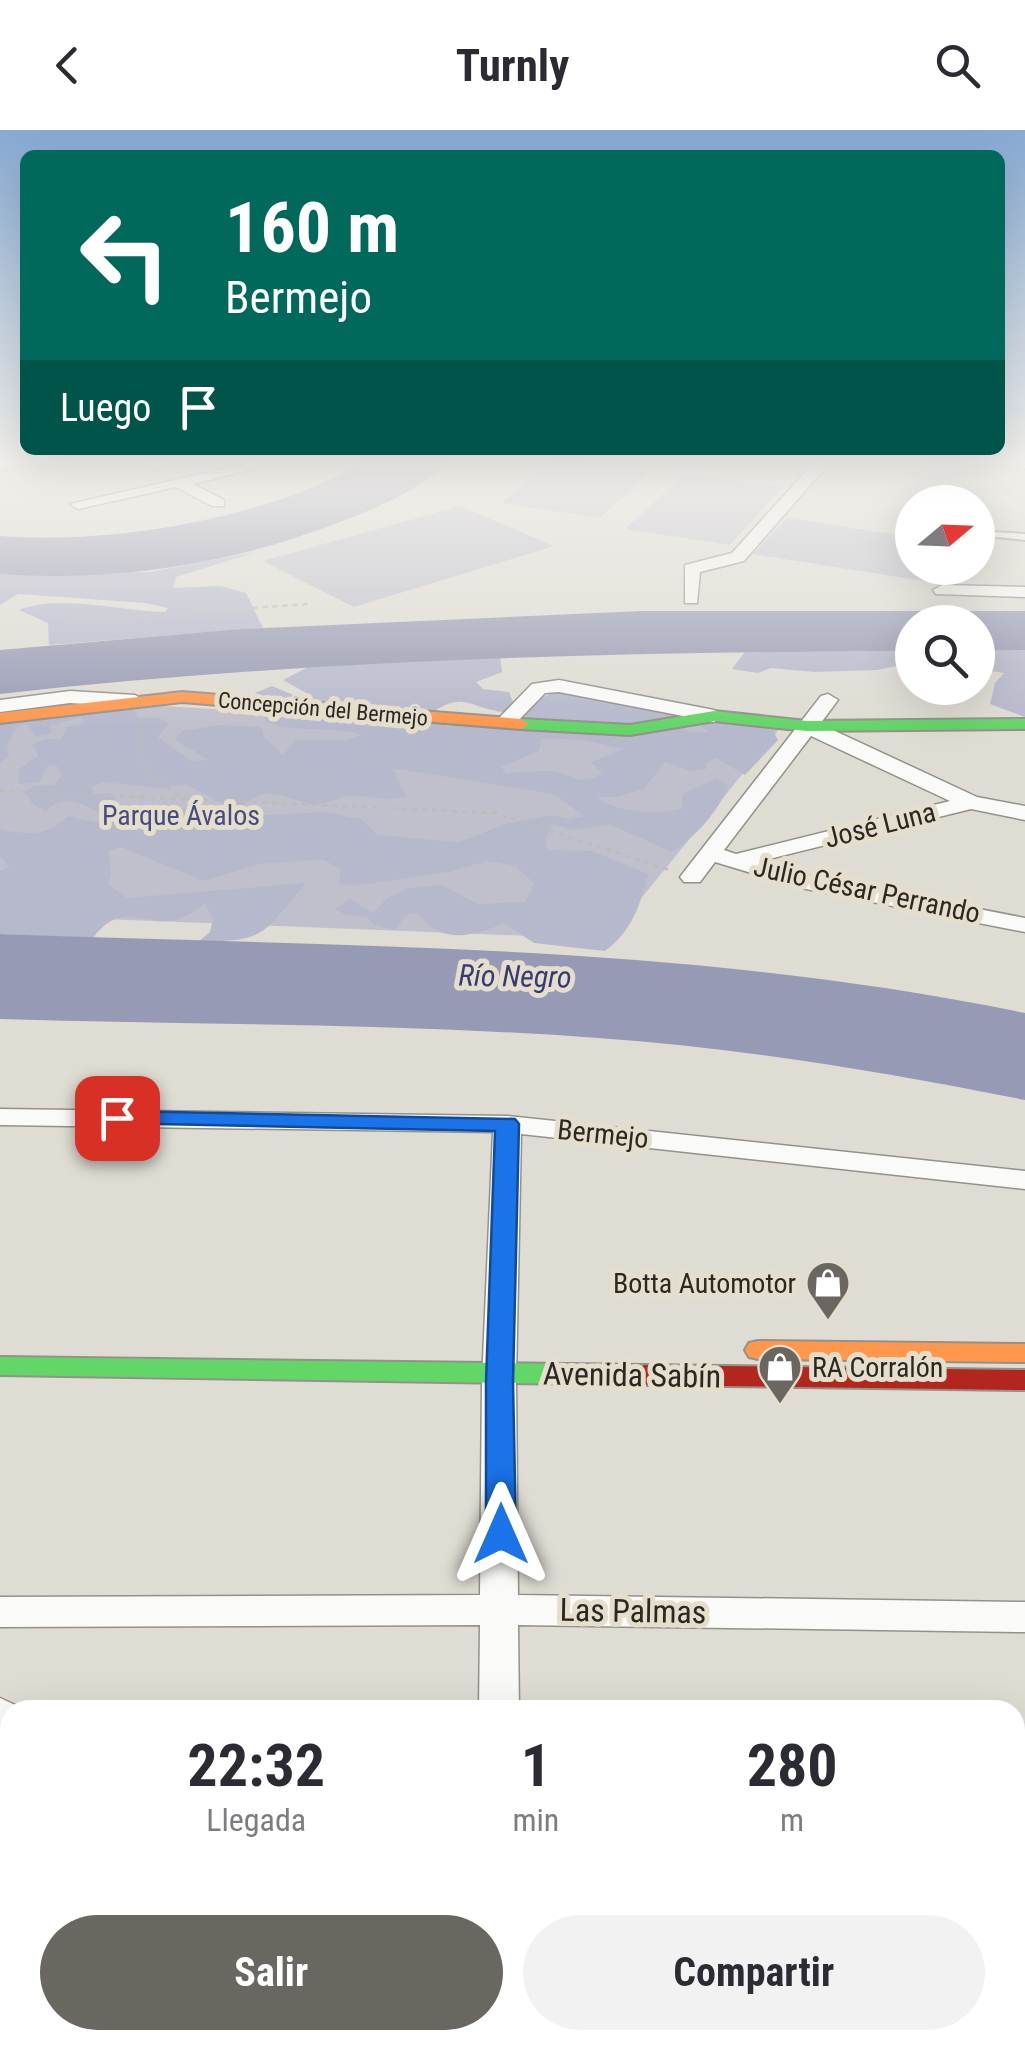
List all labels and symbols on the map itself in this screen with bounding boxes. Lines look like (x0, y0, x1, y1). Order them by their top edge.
north arrow (895, 485, 995, 585)
street label: Concepción del Bermejo (217, 687, 429, 731)
street label: José Luna (821, 795, 939, 855)
park label: Parque Ávalos (102, 799, 260, 832)
street label: Julio César Perrando (751, 850, 983, 930)
water label: Río Negro (458, 958, 572, 994)
pin (75, 1076, 160, 1161)
street label: Bermejo (556, 1113, 650, 1155)
shop icon: Botta Automotor (805, 1260, 851, 1321)
place label: Botta Automotor (613, 1267, 796, 1300)
shop icon: RA Corralón (757, 1344, 803, 1405)
place label: RA Corralón (812, 1351, 943, 1384)
street label: Avenida Sabín (543, 1354, 721, 1396)
position arrow (449, 1482, 553, 1586)
street label: Las Palmas (559, 1591, 707, 1631)

